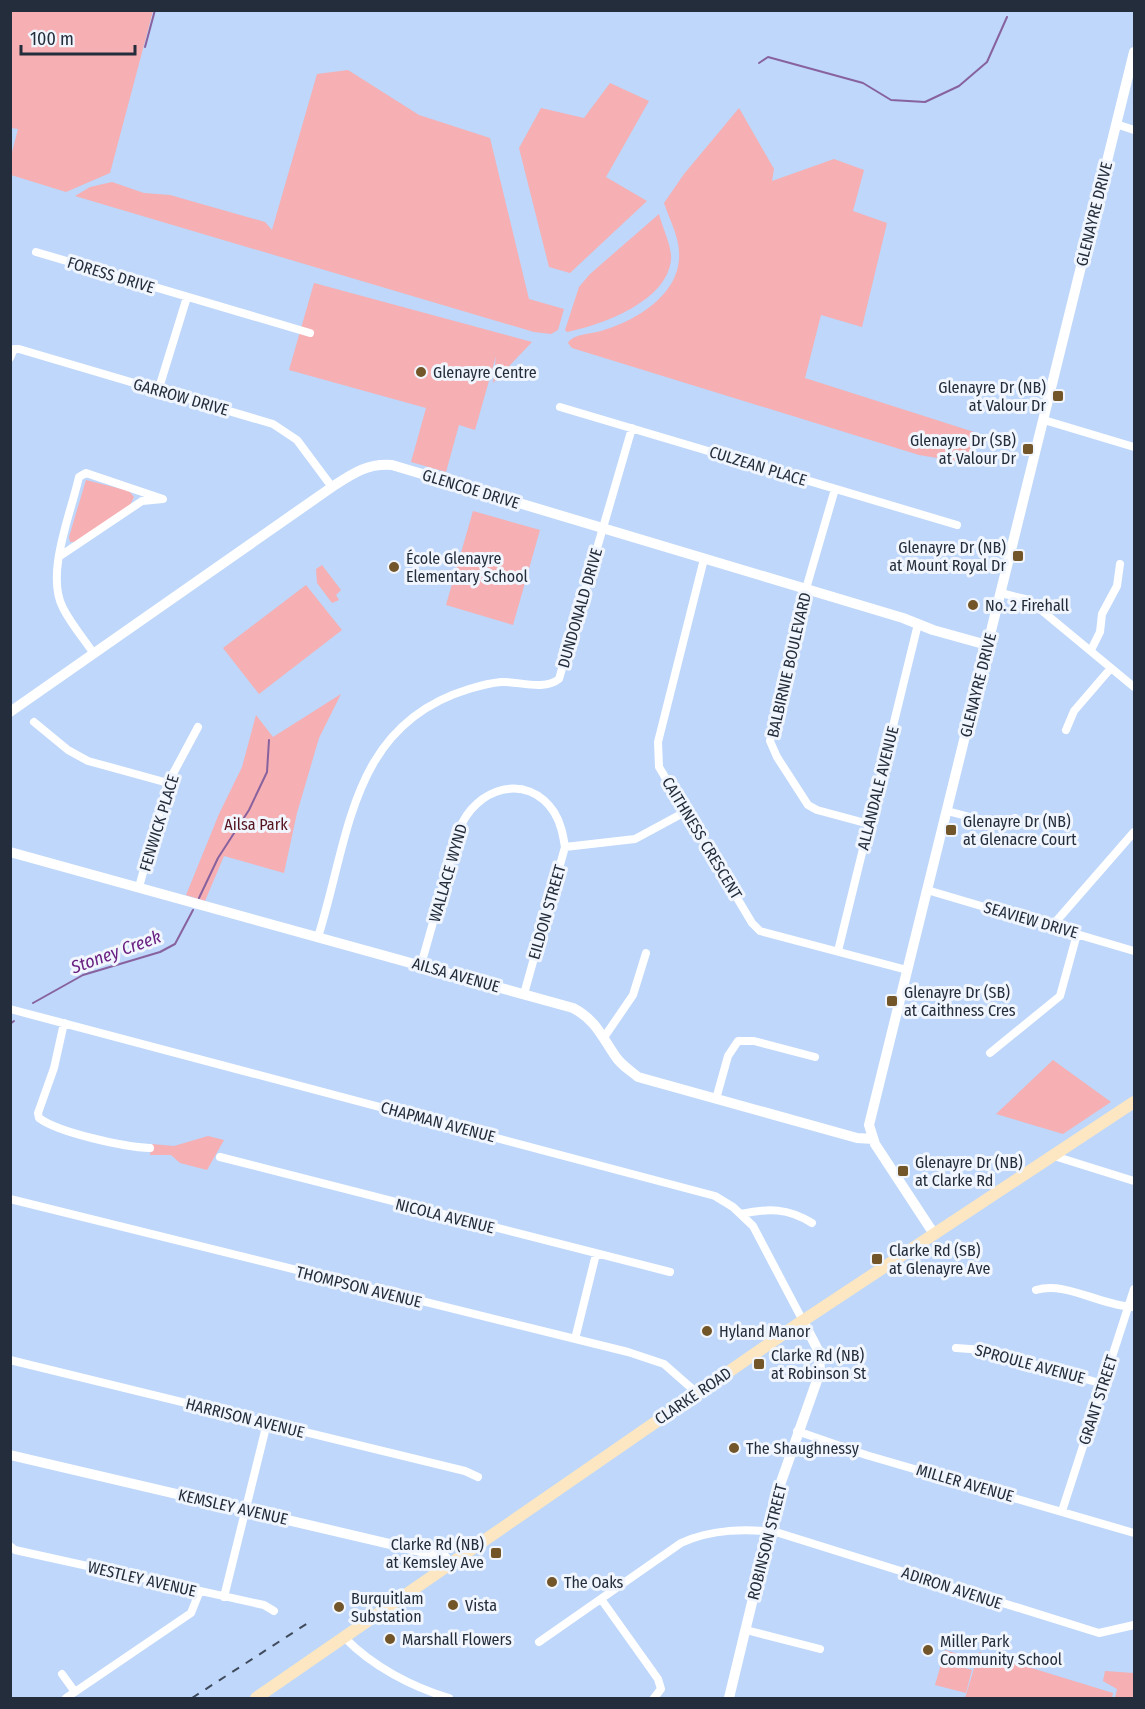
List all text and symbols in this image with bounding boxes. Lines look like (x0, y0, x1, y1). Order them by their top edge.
scale bar (21, 18, 135, 56)
text: 100 m (30, 28, 74, 50)
street label: GLENAYRE DRIVE (1072, 160, 1116, 268)
street label: FORESS DRIVE (65, 253, 157, 297)
place label: Glenayre Centre (433, 363, 537, 382)
marker: Glenayre Centre (414, 365, 428, 379)
street label: GARROW DRIVE (131, 374, 231, 420)
place label: Glenayre Dr (NB) at Valour Dr (938, 378, 1046, 415)
marker: Glenayre Dr (NB) at Valour Dr (1051, 389, 1065, 403)
place label: Glenayre Dr (SB) at Valour Dr (910, 431, 1016, 468)
street label: CULZEAN PLACE (707, 442, 809, 490)
marker: Glenayre Dr (SB) at Valour Dr (1021, 442, 1035, 456)
street label: GLENCOE DRIVE (420, 465, 522, 513)
place label: Glenayre Dr (NB) at Mount Royal Dr (889, 538, 1006, 575)
street label: DUNDONALD DRIVE (554, 546, 606, 670)
place label: École Glenayre Elementary School (406, 549, 528, 586)
marker: Glenayre Dr (NB) at Mount Royal Dr (1011, 549, 1025, 563)
marker: École Glenayre Elementary School (387, 560, 401, 574)
street label: BALBIRNIE BOULEVARD (763, 591, 815, 739)
place label: No. 2 Firehall (985, 596, 1069, 615)
marker: No. 2 Firehall (966, 598, 980, 612)
street label: GLENAYRE DRIVE (956, 631, 1000, 739)
street label: ALLANDALE AVENUE (853, 724, 903, 852)
street label: FENWICK PLACE (135, 772, 183, 874)
street label: CAITHNESS CRESCENT (658, 773, 746, 903)
place label: Glenayre Dr (NB) at Glenacre Court (963, 812, 1077, 849)
park label: Ailsa Park (224, 815, 288, 834)
street label: WALLACE WYND (425, 822, 471, 924)
marker: Glenayre Dr (NB) at Glenacre Court (944, 823, 958, 837)
street label: EILDON STREET (524, 862, 570, 962)
street label: SEAVIEW DRIVE (982, 897, 1080, 943)
water label: Stoney Creek (67, 926, 164, 979)
street label: AILSA AVENUE (410, 953, 502, 997)
place label: Glenayre Dr (SB) at Caithness Cres (904, 983, 1016, 1020)
marker: Glenayre Dr (SB) at Caithness Cres (885, 994, 899, 1008)
street label: CHAPMAN AVENUE (379, 1098, 497, 1146)
place label: Glenayre Dr (NB) at Clarke Rd (915, 1153, 1023, 1190)
marker: Glenayre Dr (NB) at Clarke Rd (896, 1164, 910, 1178)
street label: NICOLA AVENUE (393, 1195, 497, 1237)
place label: Clarke Rd (SB) at Glenayre Ave (889, 1241, 990, 1278)
marker: Clarke Rd (SB) at Glenayre Ave (870, 1252, 884, 1266)
street label: THOMPSON AVENUE (294, 1262, 424, 1312)
place label: Hyland Manor (719, 1322, 811, 1341)
marker: Hyland Manor (700, 1324, 714, 1338)
street label: SPROULE AVENUE (973, 1340, 1087, 1388)
place label: Clarke Rd (NB) at Robinson St (771, 1346, 867, 1383)
street label: GRANT STREET (1075, 1352, 1122, 1447)
marker: Clarke Rd (NB) at Robinson St (752, 1357, 766, 1371)
street label: CLARKE ROAD (651, 1363, 735, 1429)
street label: HARRISON AVENUE (184, 1394, 306, 1442)
place label: The Shaughnessy (746, 1439, 860, 1458)
marker: The Shaughnessy (727, 1441, 741, 1455)
street label: MILLER AVENUE (914, 1460, 1016, 1506)
street label: ROBINSON STREET (743, 1481, 791, 1602)
street label: KEMSLEY AVENUE (176, 1485, 290, 1529)
place label: Clarke Rd (NB) at Kemsley Ave (386, 1535, 484, 1572)
marker: Clarke Rd (NB) at Kemsley Ave (489, 1546, 503, 1560)
street label: WESTLEY AVENUE (86, 1557, 198, 1601)
street label: ADIRON AVENUE (899, 1563, 1005, 1613)
place label: The Oaks (564, 1573, 624, 1592)
marker: The Oaks (545, 1575, 559, 1589)
place label: Burquitlam Substation (351, 1589, 424, 1626)
place label: Vista (465, 1596, 497, 1615)
marker: Vista (446, 1598, 460, 1612)
marker: Burquitlam Substation (332, 1600, 346, 1614)
place label: Marshall Flowers (402, 1630, 512, 1649)
marker: Marshall Flowers (383, 1632, 397, 1646)
place label: Miller Park Community School (940, 1632, 1062, 1669)
marker: Miller Park Community School (921, 1643, 935, 1657)

